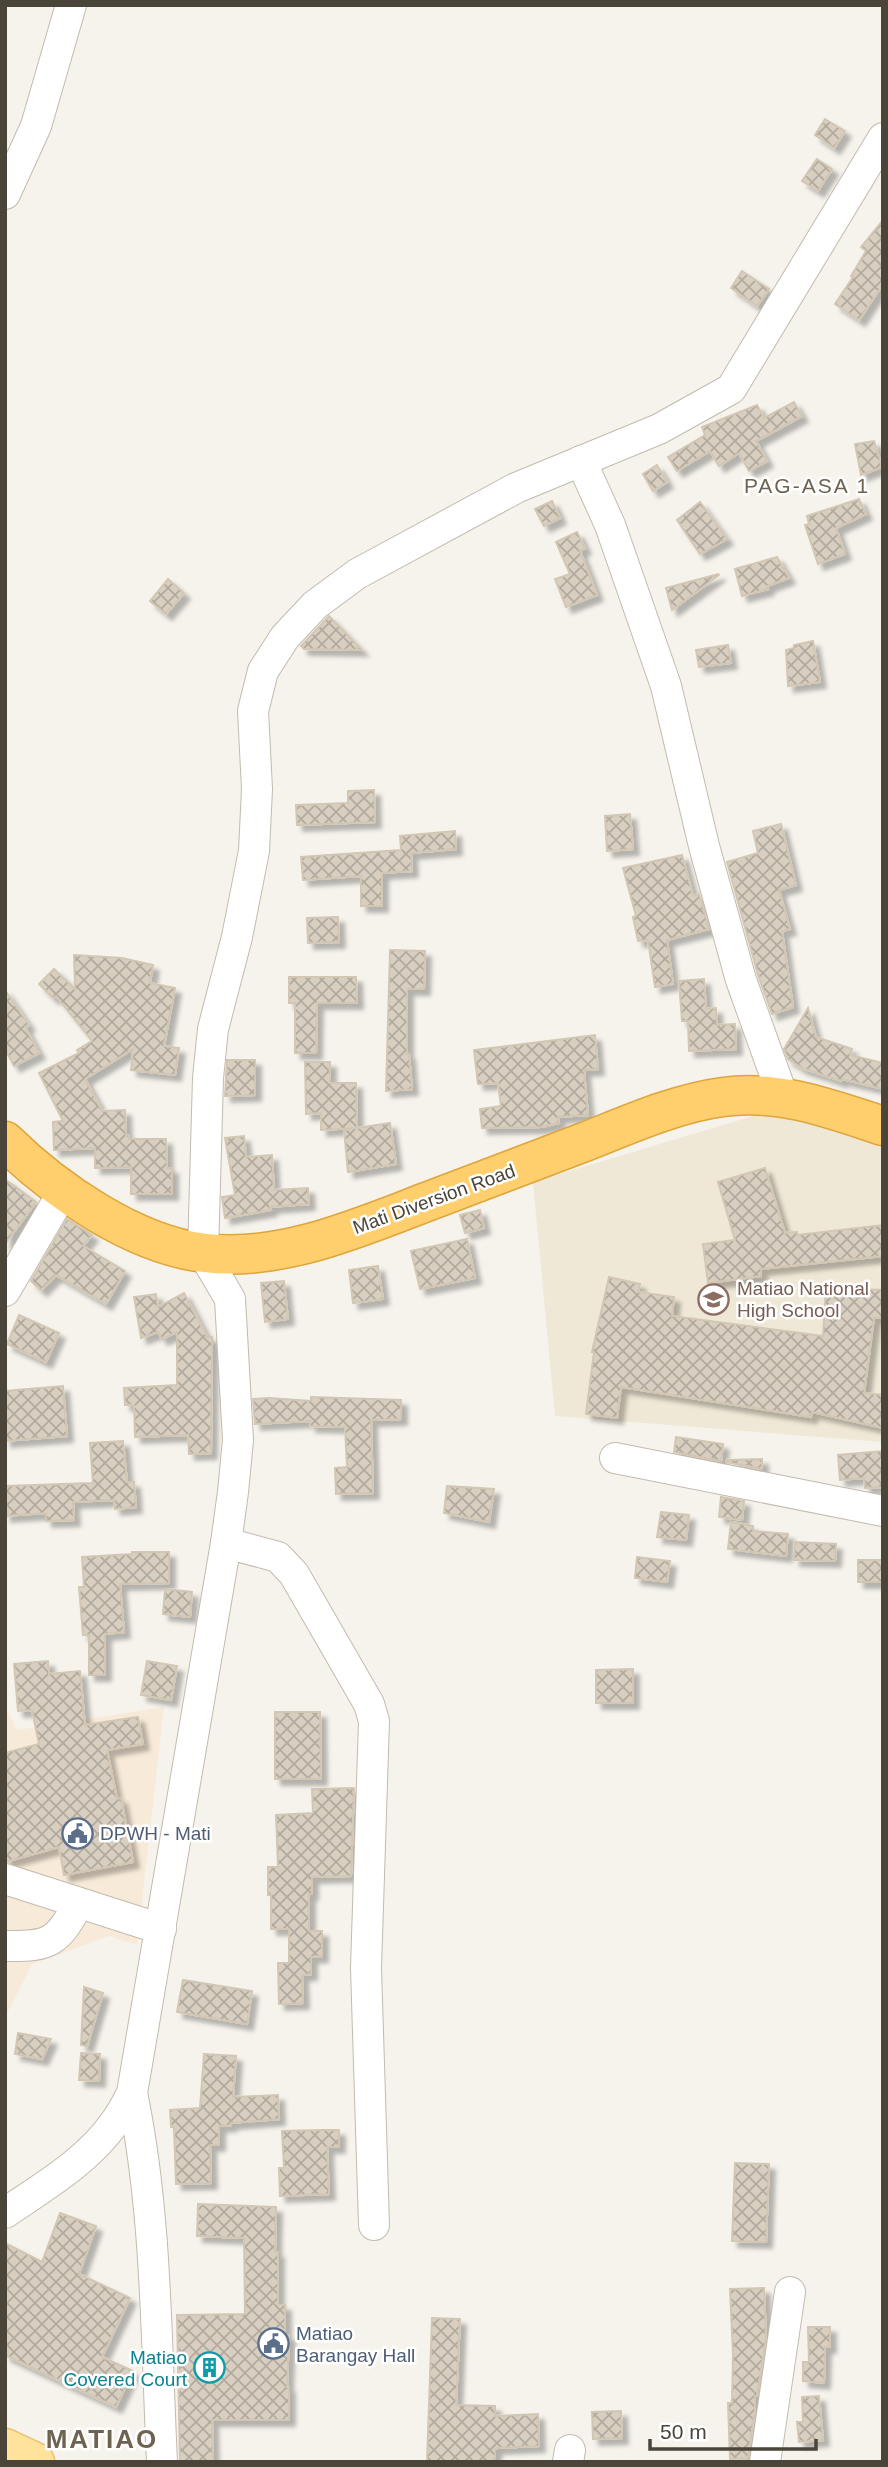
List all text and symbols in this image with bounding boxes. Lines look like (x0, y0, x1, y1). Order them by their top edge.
district label: PAG-ASA 1 (744, 474, 870, 497)
street label: Mati Diversion Road (350, 1160, 518, 1238)
place label: Matiao National High School (737, 1278, 869, 1321)
school or university icon: Matiao National High School (697, 1282, 731, 1316)
public building icon: DPWH - Mati (60, 1816, 94, 1850)
place label: DPWH - Mati (100, 1823, 211, 1844)
place label: Matiao Barangay Hall (296, 2323, 415, 2366)
public building icon: Matiao Barangay Hall (256, 2327, 290, 2361)
place label: Matiao Covered Court (63, 2347, 188, 2390)
building icon: Matiao Covered Court (193, 2351, 227, 2385)
scale bar (650, 2408, 816, 2452)
text: 50 m (660, 2420, 707, 2443)
district label: MATIAO (46, 2424, 158, 2454)

